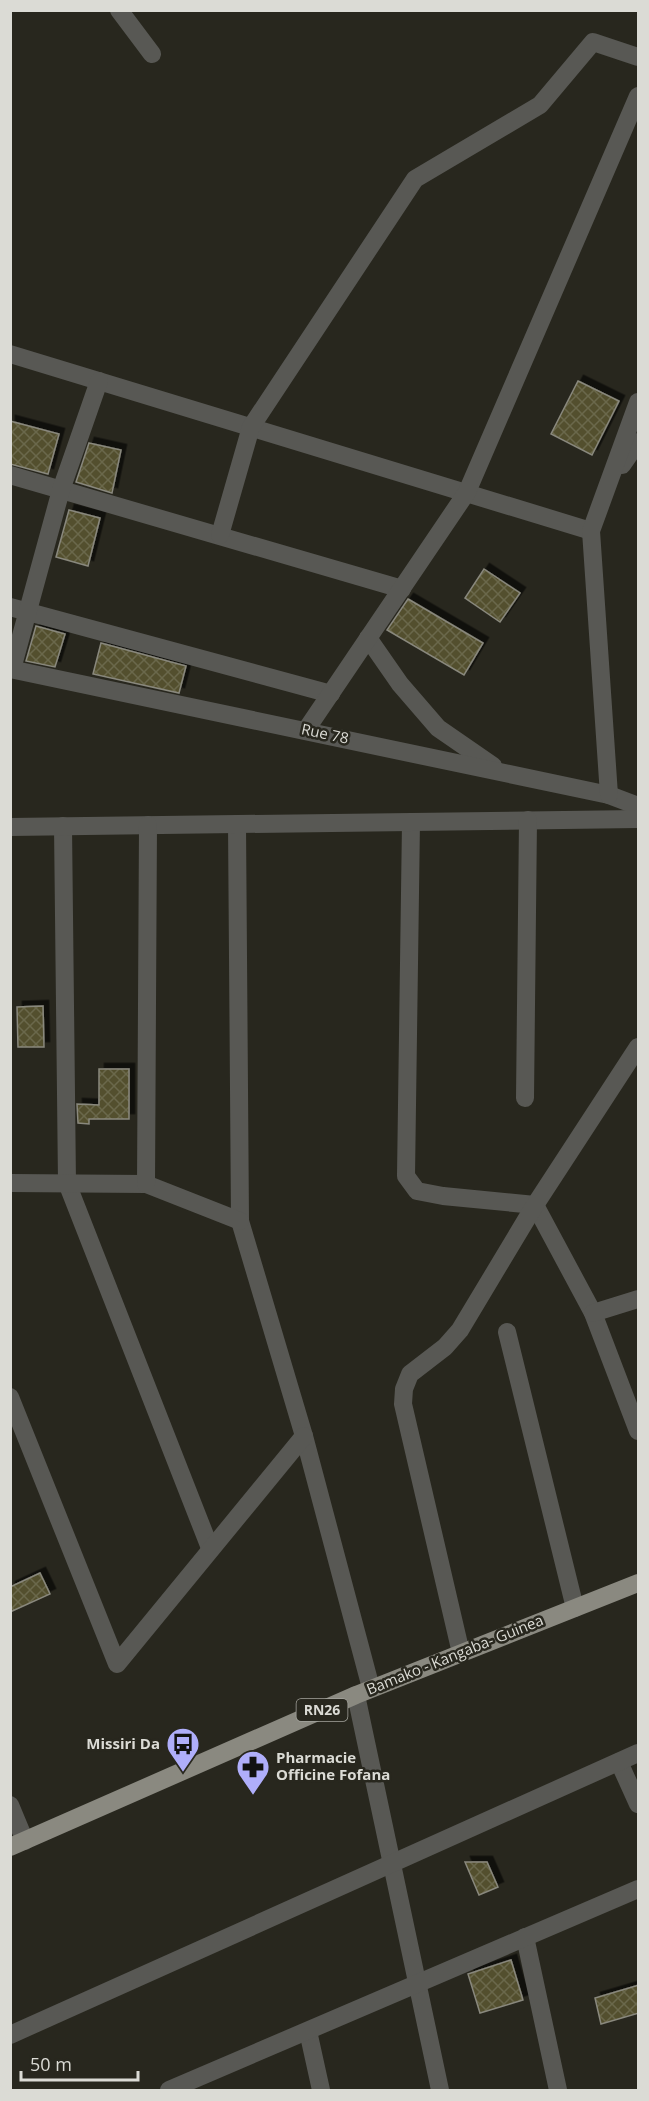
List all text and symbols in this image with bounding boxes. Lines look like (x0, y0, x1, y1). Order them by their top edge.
street label: Rue 78 (300, 718, 351, 748)
street label: Bamako - Kangaba- Guinea (363, 1609, 546, 1699)
road number: RN26 (296, 1699, 348, 1721)
bus stop icon: Missiri Da (165, 1726, 201, 1773)
place label: Missiri Da (86, 1733, 160, 1753)
place label: Pharmacie Officine Fofana (276, 1747, 390, 1784)
pharmacy icon: Pharmacie Officine Fofana (235, 1749, 271, 1796)
scale bar (21, 2044, 138, 2082)
text: 50 m (30, 2052, 72, 2076)

